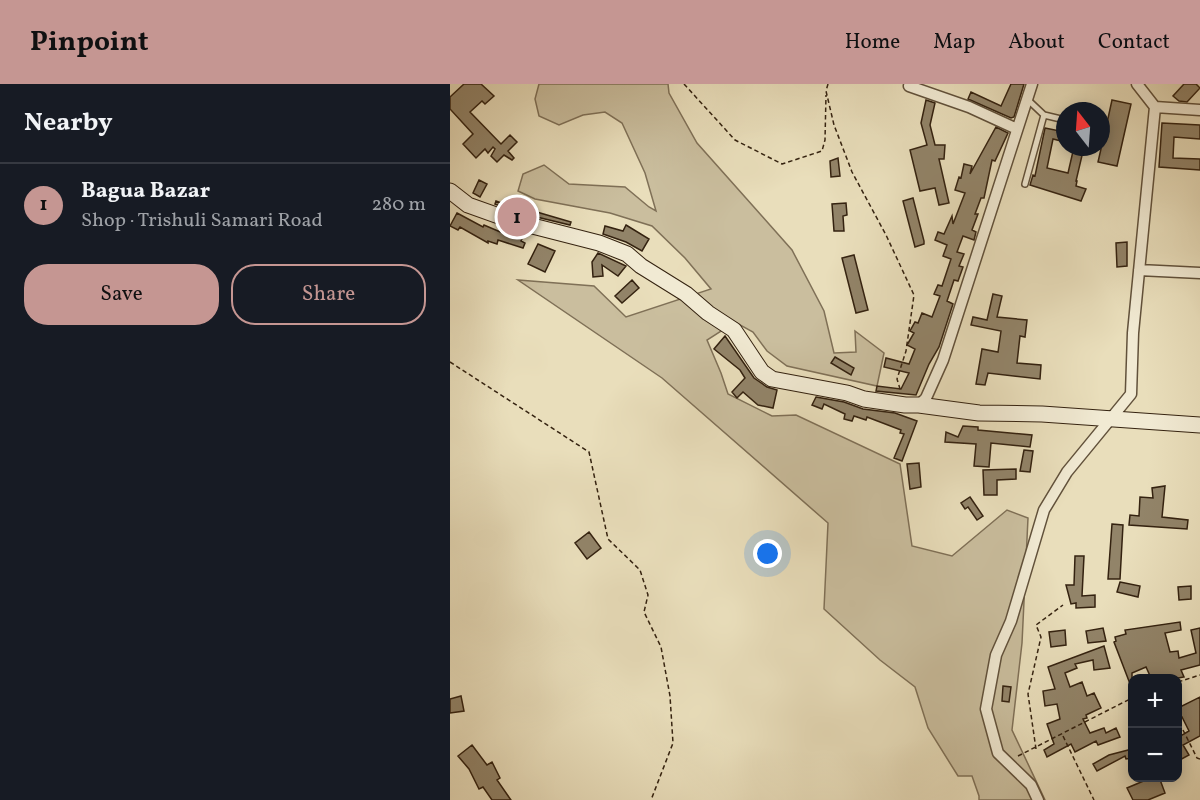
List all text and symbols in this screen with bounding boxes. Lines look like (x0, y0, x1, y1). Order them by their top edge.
text: Pinpoint (30, 23, 148, 62)
text: Home (845, 28, 900, 57)
text: Map (933, 28, 975, 57)
text: About (1008, 28, 1065, 57)
text: Contact (1098, 28, 1170, 57)
north arrow (1056, 102, 1110, 156)
text: Nearby (24, 105, 113, 141)
text: Bagua Bazar (81, 176, 210, 207)
text: 1 (39, 191, 48, 219)
text: 280 m (371, 191, 426, 219)
pin: 1 (498, 194, 536, 240)
text: Shop · Trishuli Samari Road (81, 207, 323, 235)
button: Save (24, 264, 219, 325)
button: Share (231, 264, 426, 325)
your location (753, 539, 782, 568)
map controls (1128, 674, 1182, 782)
button: + (1128, 674, 1182, 728)
button: − (1128, 728, 1182, 782)

